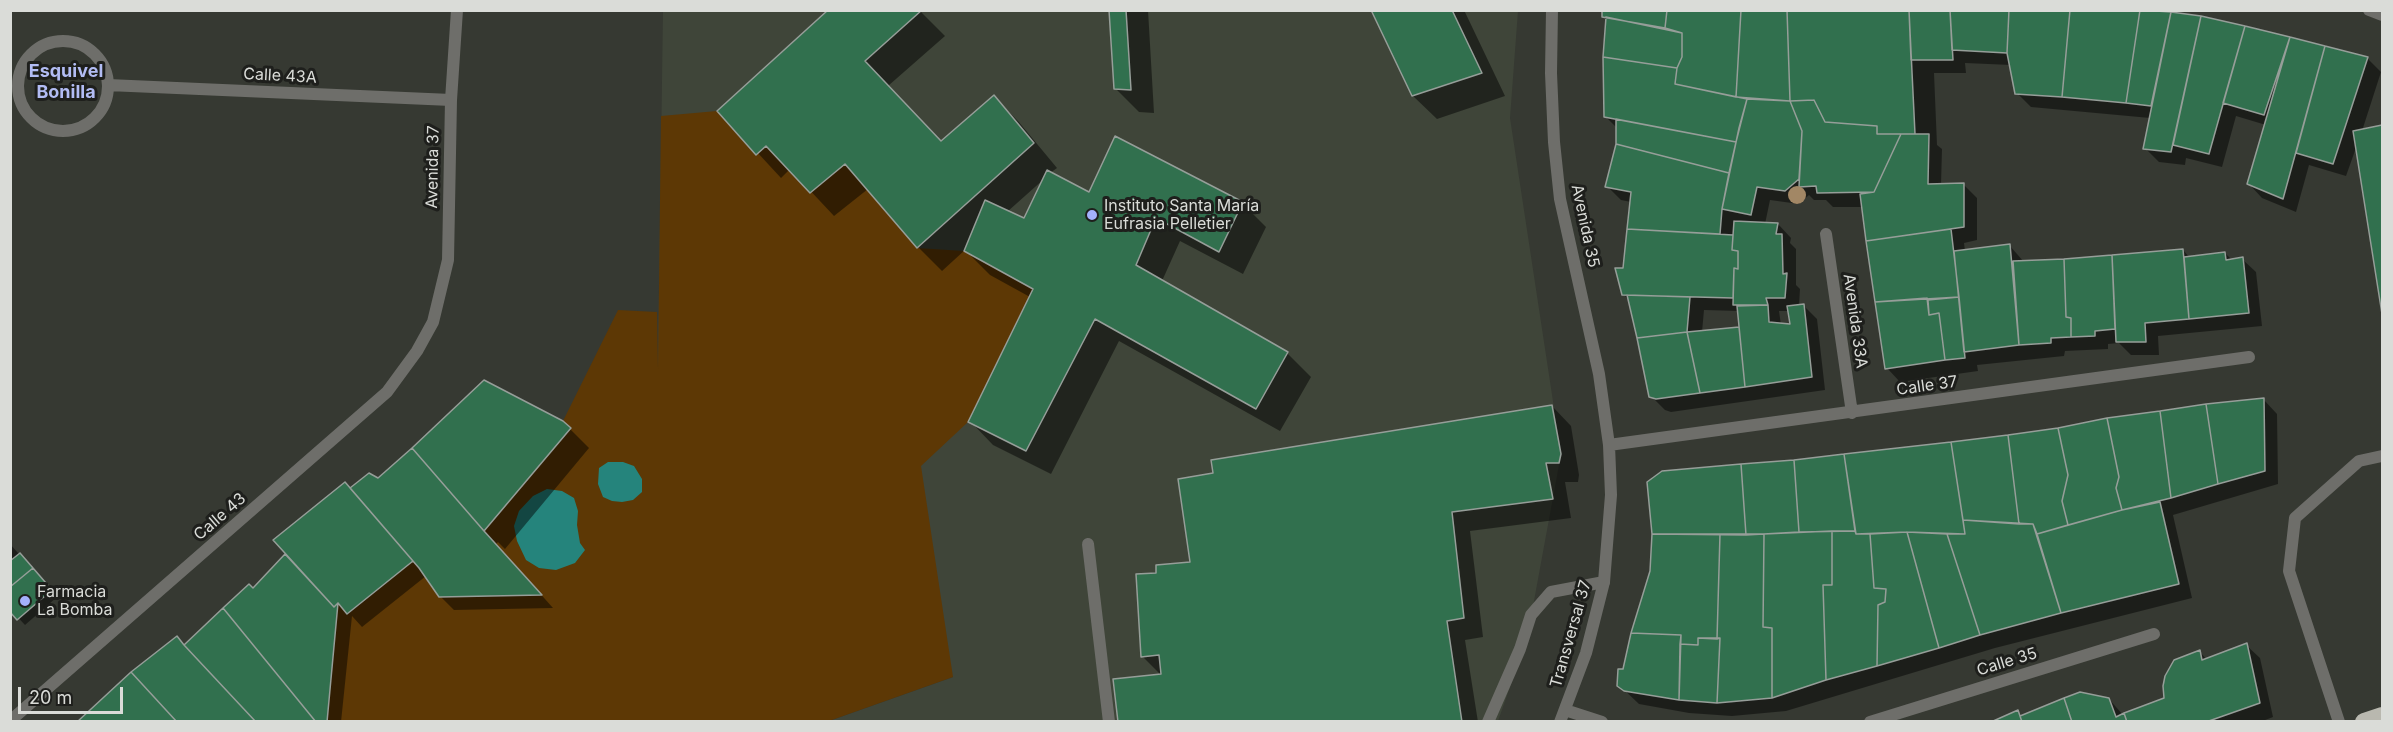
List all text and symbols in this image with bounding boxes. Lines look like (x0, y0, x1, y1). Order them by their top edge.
district label: Esquivel Bonilla (29, 61, 103, 104)
street label: Calle 43A (243, 64, 317, 88)
street label: Avenida 37 (423, 125, 443, 209)
street label: Avenida 35 (1567, 183, 1603, 269)
place label: Instituto Santa María Eufrasia Pelletier (1104, 196, 1259, 234)
marker: Instituto Santa María Eufrasia Pelletier (1085, 208, 1099, 222)
street label: Avenida 33A (1839, 272, 1871, 370)
street label: Calle 37 (1895, 372, 1959, 400)
street label: Calle 43 (190, 489, 250, 545)
street label: Transversal 37 (1546, 578, 1596, 690)
place label: Farmacia La Bomba (37, 582, 113, 620)
marker: Farmacia La Bomba (18, 594, 32, 608)
street label: Calle 35 (1975, 644, 2039, 680)
scale bar (21, 675, 126, 713)
text: 20 m (29, 687, 72, 708)

